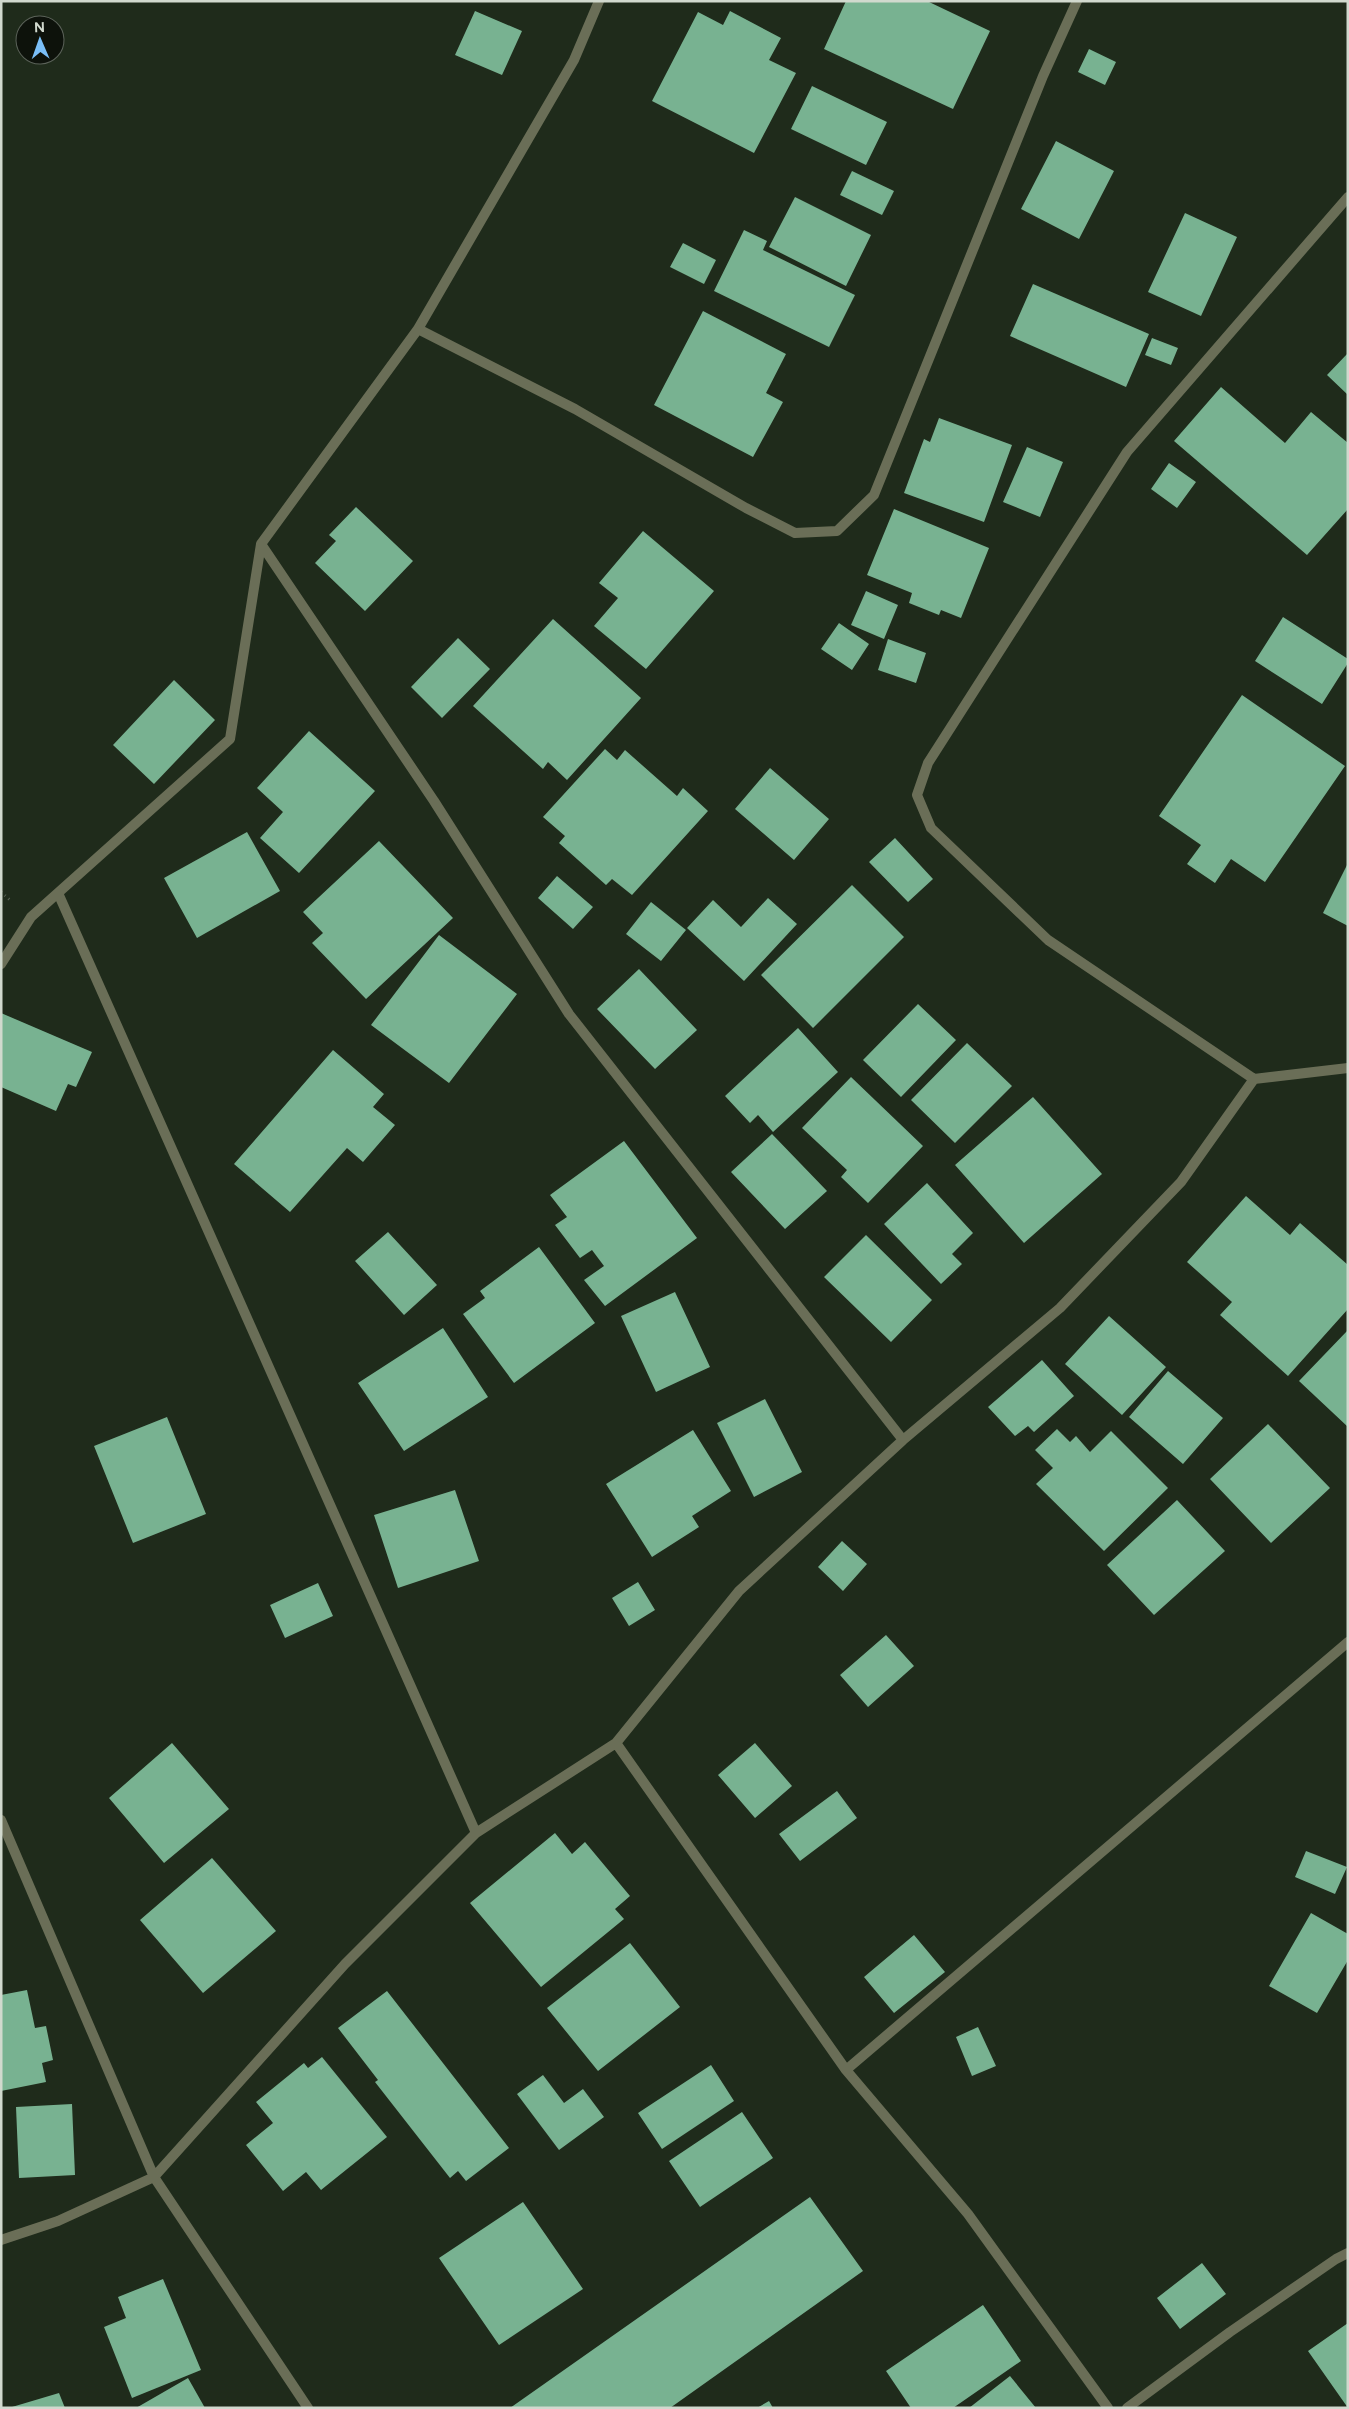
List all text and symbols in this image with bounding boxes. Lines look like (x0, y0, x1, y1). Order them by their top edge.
north arrow (15, 15, 65, 65)
text: N (34, 19, 45, 36)

